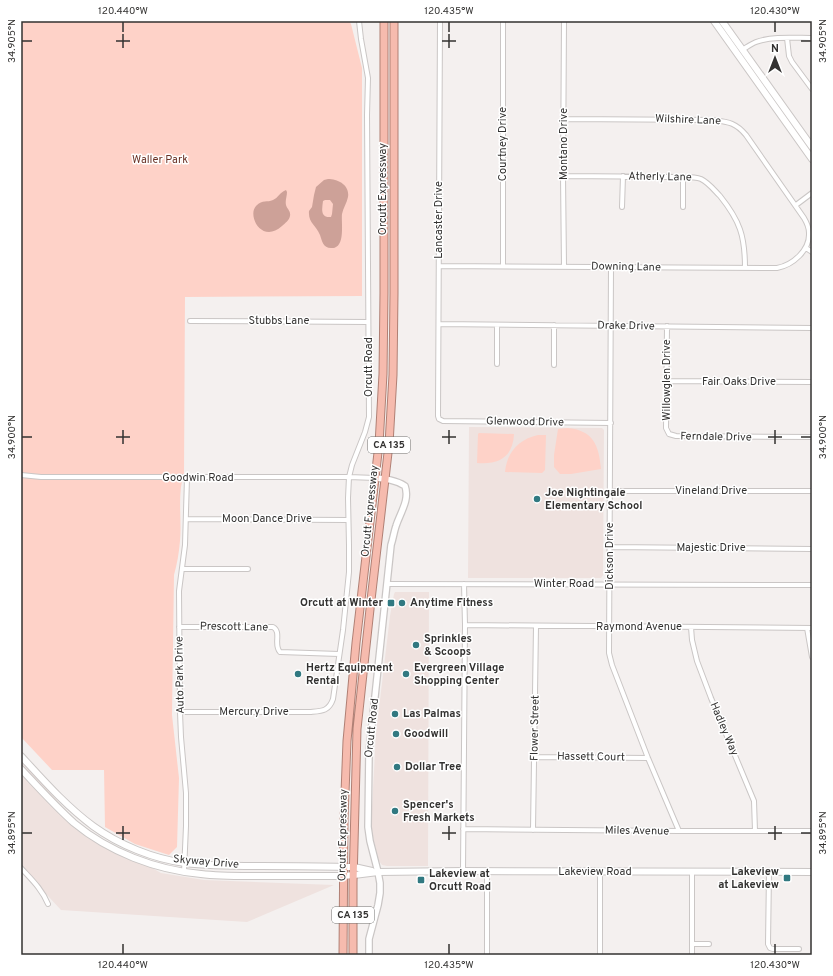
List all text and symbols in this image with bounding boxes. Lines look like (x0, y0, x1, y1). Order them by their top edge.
text: 120.440°W (98, 5, 148, 18)
text: 120.435°W (424, 5, 474, 18)
text: 120.430°W (750, 5, 800, 18)
text: 34.905°N (6, 19, 19, 63)
text: 34.905°N (817, 19, 830, 63)
north arrow (755, 38, 795, 78)
text: N (771, 42, 779, 56)
street label: Courtney Drive (496, 107, 510, 181)
street label: Montano Drive (557, 108, 571, 180)
street label: Wilshire Lane (655, 112, 721, 128)
street label: Orcutt Expressway (376, 143, 390, 235)
park label: Waller Park (132, 153, 188, 167)
street label: Atherly Lane (628, 169, 692, 185)
street label: Lancaster Drive (432, 181, 446, 259)
street label: Downing Lane (591, 259, 661, 275)
street label: Stubbs Lane (249, 314, 310, 328)
street label: Drake Drive (597, 318, 655, 334)
street label: Orcutt Road (362, 337, 376, 397)
street label: Willowglen Drive (660, 339, 674, 421)
street label: Fair Oaks Drive (702, 375, 776, 389)
street label: Glenwood Drive (486, 414, 564, 430)
text: 34.900°N (6, 415, 19, 459)
text: 34.900°N (817, 415, 830, 459)
street label: Ferndale Drive (680, 429, 752, 445)
road number: CA 135 (368, 437, 410, 453)
street label: Orcutt Expressway (358, 464, 382, 558)
street label: Goodwin Road (162, 471, 234, 485)
street label: Vineland Drive (675, 484, 747, 498)
place label: Joe Nightingale Elementary School (545, 486, 642, 513)
marker: Joe Nightingale Elementary School (532, 494, 542, 504)
street label: Moon Dance Drive (222, 512, 312, 526)
street label: Dickson Drive (603, 522, 617, 590)
street label: Majestic Drive (676, 541, 746, 555)
street label: Winter Road (534, 577, 594, 591)
place label: Orcutt at Winter (300, 596, 383, 610)
place label: Anytime Fitness (410, 596, 493, 610)
marker: Orcutt at Winter (386, 598, 396, 608)
marker: Anytime Fitness (397, 598, 407, 608)
street label: Prescott Lane (200, 619, 268, 635)
street label: Raymond Avenue (596, 620, 682, 634)
place label: Sprinkles & Scoops (424, 632, 472, 659)
street label: Auto Park Drive (172, 636, 188, 714)
marker: Sprinkles & Scoops (411, 640, 421, 650)
place label: Hertz Equipment Rental (306, 661, 393, 688)
place label: Evergreen Village Shopping Center (414, 661, 504, 688)
marker: Hertz Equipment Rental (293, 669, 303, 679)
marker: Evergreen Village Shopping Center (401, 669, 411, 679)
street label: Flower Street (527, 695, 543, 761)
street label: Orcutt Road (362, 697, 382, 759)
street label: Hadley Way (706, 700, 742, 758)
street label: Mercury Drive (219, 705, 289, 719)
place label: Las Palmas (403, 707, 461, 721)
marker: Las Palmas (390, 709, 400, 719)
place label: Goodwill (404, 727, 448, 741)
marker: Goodwill (391, 729, 401, 739)
street label: Hassett Court (557, 749, 625, 765)
place label: Dollar Tree (405, 760, 462, 774)
marker: Dollar Tree (392, 762, 402, 772)
street label: Orcutt Expressway (335, 789, 351, 881)
place label: Spencer's Fresh Markets (403, 798, 475, 825)
marker: Spencer's Fresh Markets (390, 806, 400, 816)
text: 34.895°N (6, 811, 19, 855)
text: 34.895°N (817, 811, 830, 855)
street label: Miles Avenue (605, 823, 669, 839)
street label: Skyway Drive (172, 852, 240, 872)
street label: Lakeview Road (558, 865, 632, 879)
place label: Lakeview at Lakeview (718, 865, 779, 892)
place label: Lakeview at Orcutt Road (429, 867, 491, 894)
marker: Lakeview at Lakeview (782, 873, 792, 883)
marker: Lakeview at Orcutt Road (416, 875, 426, 885)
road number: CA 135 (332, 907, 374, 923)
text: 120.440°W (98, 959, 148, 972)
text: 120.435°W (424, 959, 474, 972)
text: 120.430°W (750, 959, 800, 972)

